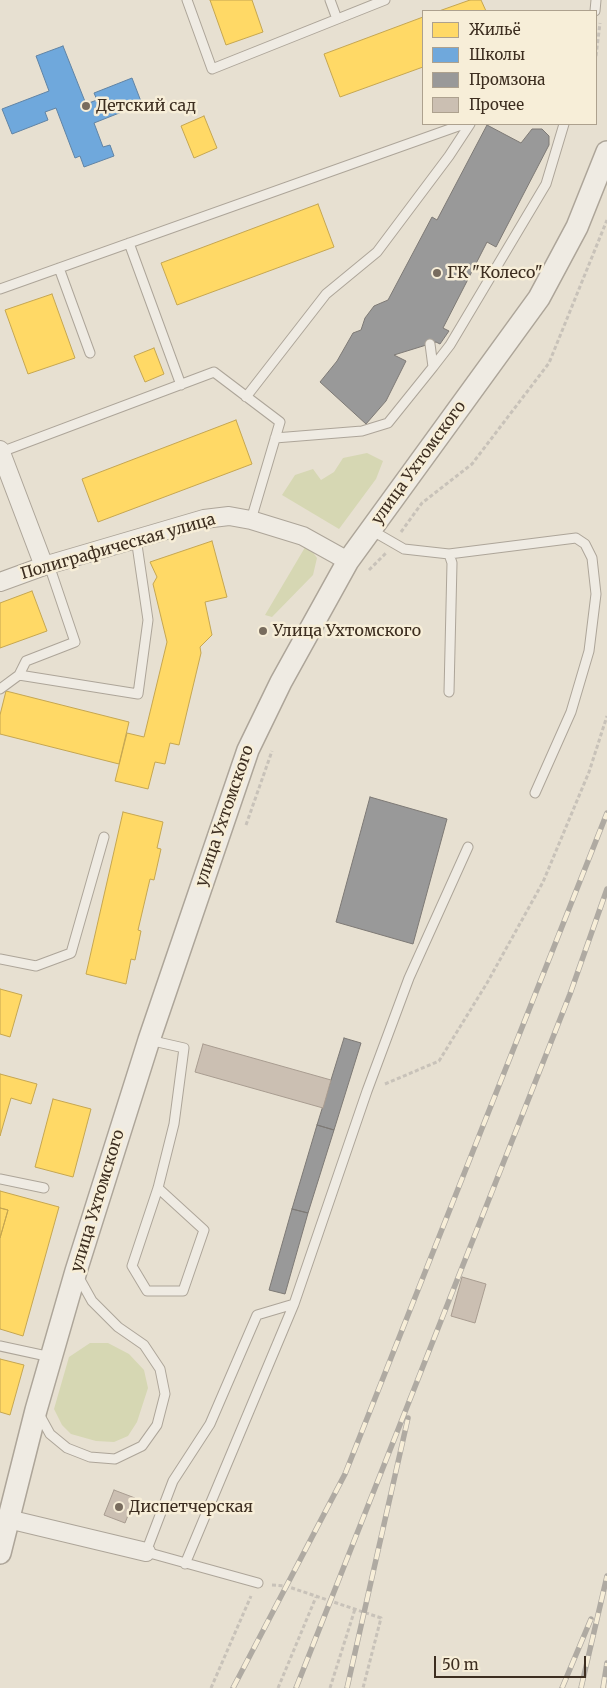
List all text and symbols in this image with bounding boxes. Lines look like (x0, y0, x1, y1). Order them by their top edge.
legend (422, 10, 597, 125)
text: Жильё (469, 20, 521, 39)
text: Школы (469, 45, 525, 64)
text: Промзона (469, 70, 545, 89)
text: Прочее (469, 95, 524, 114)
place label: Детский сад (96, 96, 196, 116)
marker: Детский сад (80, 100, 92, 112)
place label: ГК "Колесо" (447, 263, 543, 283)
marker: ГК "Колесо" (431, 267, 443, 279)
street label: улица Ухтомского (368, 398, 470, 528)
street label: Полиграфическая улица (18, 510, 218, 584)
place label: Улица Ухтомского (273, 621, 421, 641)
marker: Улица Ухтомского (257, 625, 269, 637)
street label: улица Ухтомского (192, 743, 258, 889)
street label: улица Ухтомского (67, 1127, 129, 1275)
place label: Диспетчерская (129, 1497, 253, 1517)
marker: Диспетчерская (113, 1501, 125, 1513)
scale bar (437, 1646, 590, 1678)
text: 50 m (442, 1655, 479, 1674)

